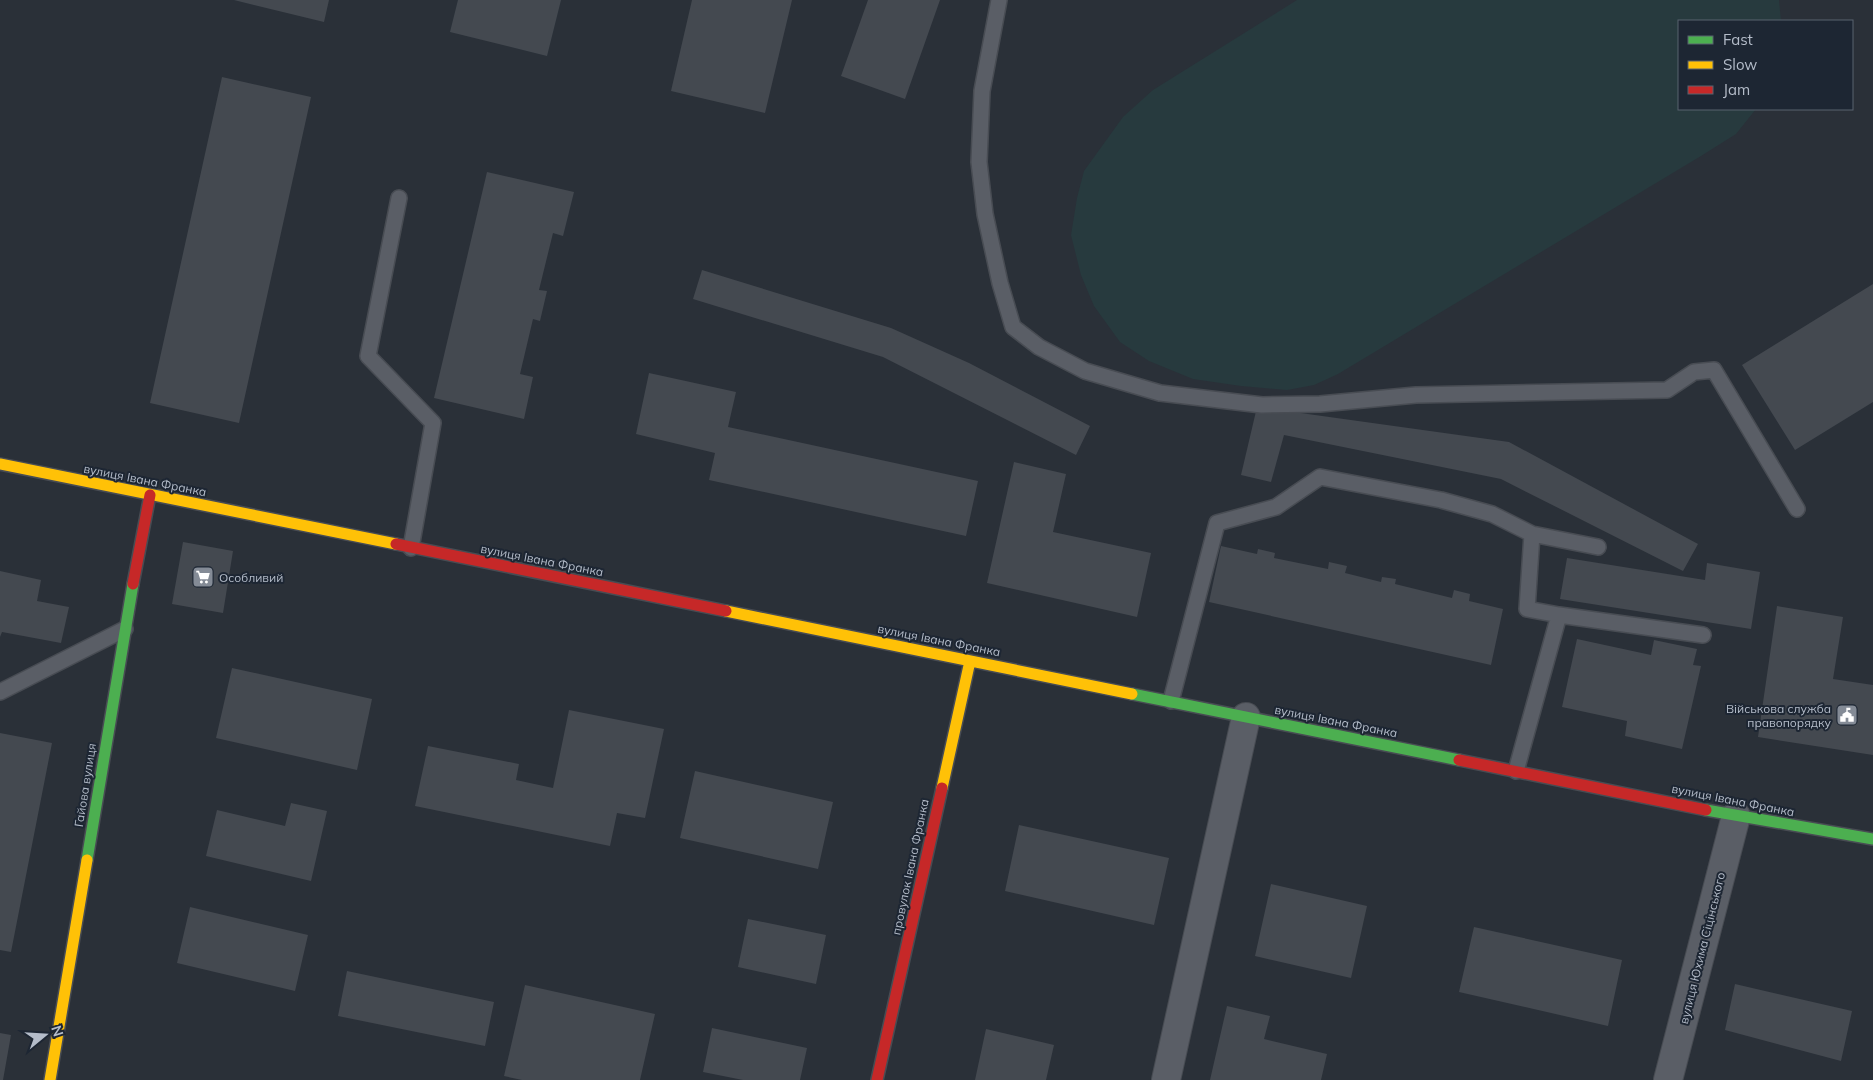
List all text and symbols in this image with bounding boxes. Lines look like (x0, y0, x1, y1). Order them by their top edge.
legend (1678, 20, 1853, 110)
text: Fast (1723, 30, 1753, 49)
text: Slow (1723, 55, 1757, 74)
text: Jam (1723, 80, 1750, 99)
street label: вулиця Івана Франка (82, 461, 208, 499)
street label: вулиця Івана Франка (479, 541, 605, 579)
supermarket icon: Особливий (191, 565, 215, 589)
place label: Особливий (219, 570, 283, 585)
street label: вулиця Івана Франка (876, 621, 1002, 659)
place label: Військова служба правопорядку (1726, 701, 1832, 730)
street label: вулиця Івана Франка (1273, 702, 1399, 740)
public building icon: Військова служба правопорядку (1835, 703, 1859, 727)
street label: Гайова вулиця (71, 742, 99, 828)
street label: вулиця Івана Франка (1670, 781, 1796, 819)
street label: провулок Івана Франка (888, 798, 932, 936)
street label: вулиця Юхима Сіцінського (1676, 871, 1728, 1025)
north arrow (20, 1010, 70, 1060)
text: N (47, 1023, 68, 1039)

